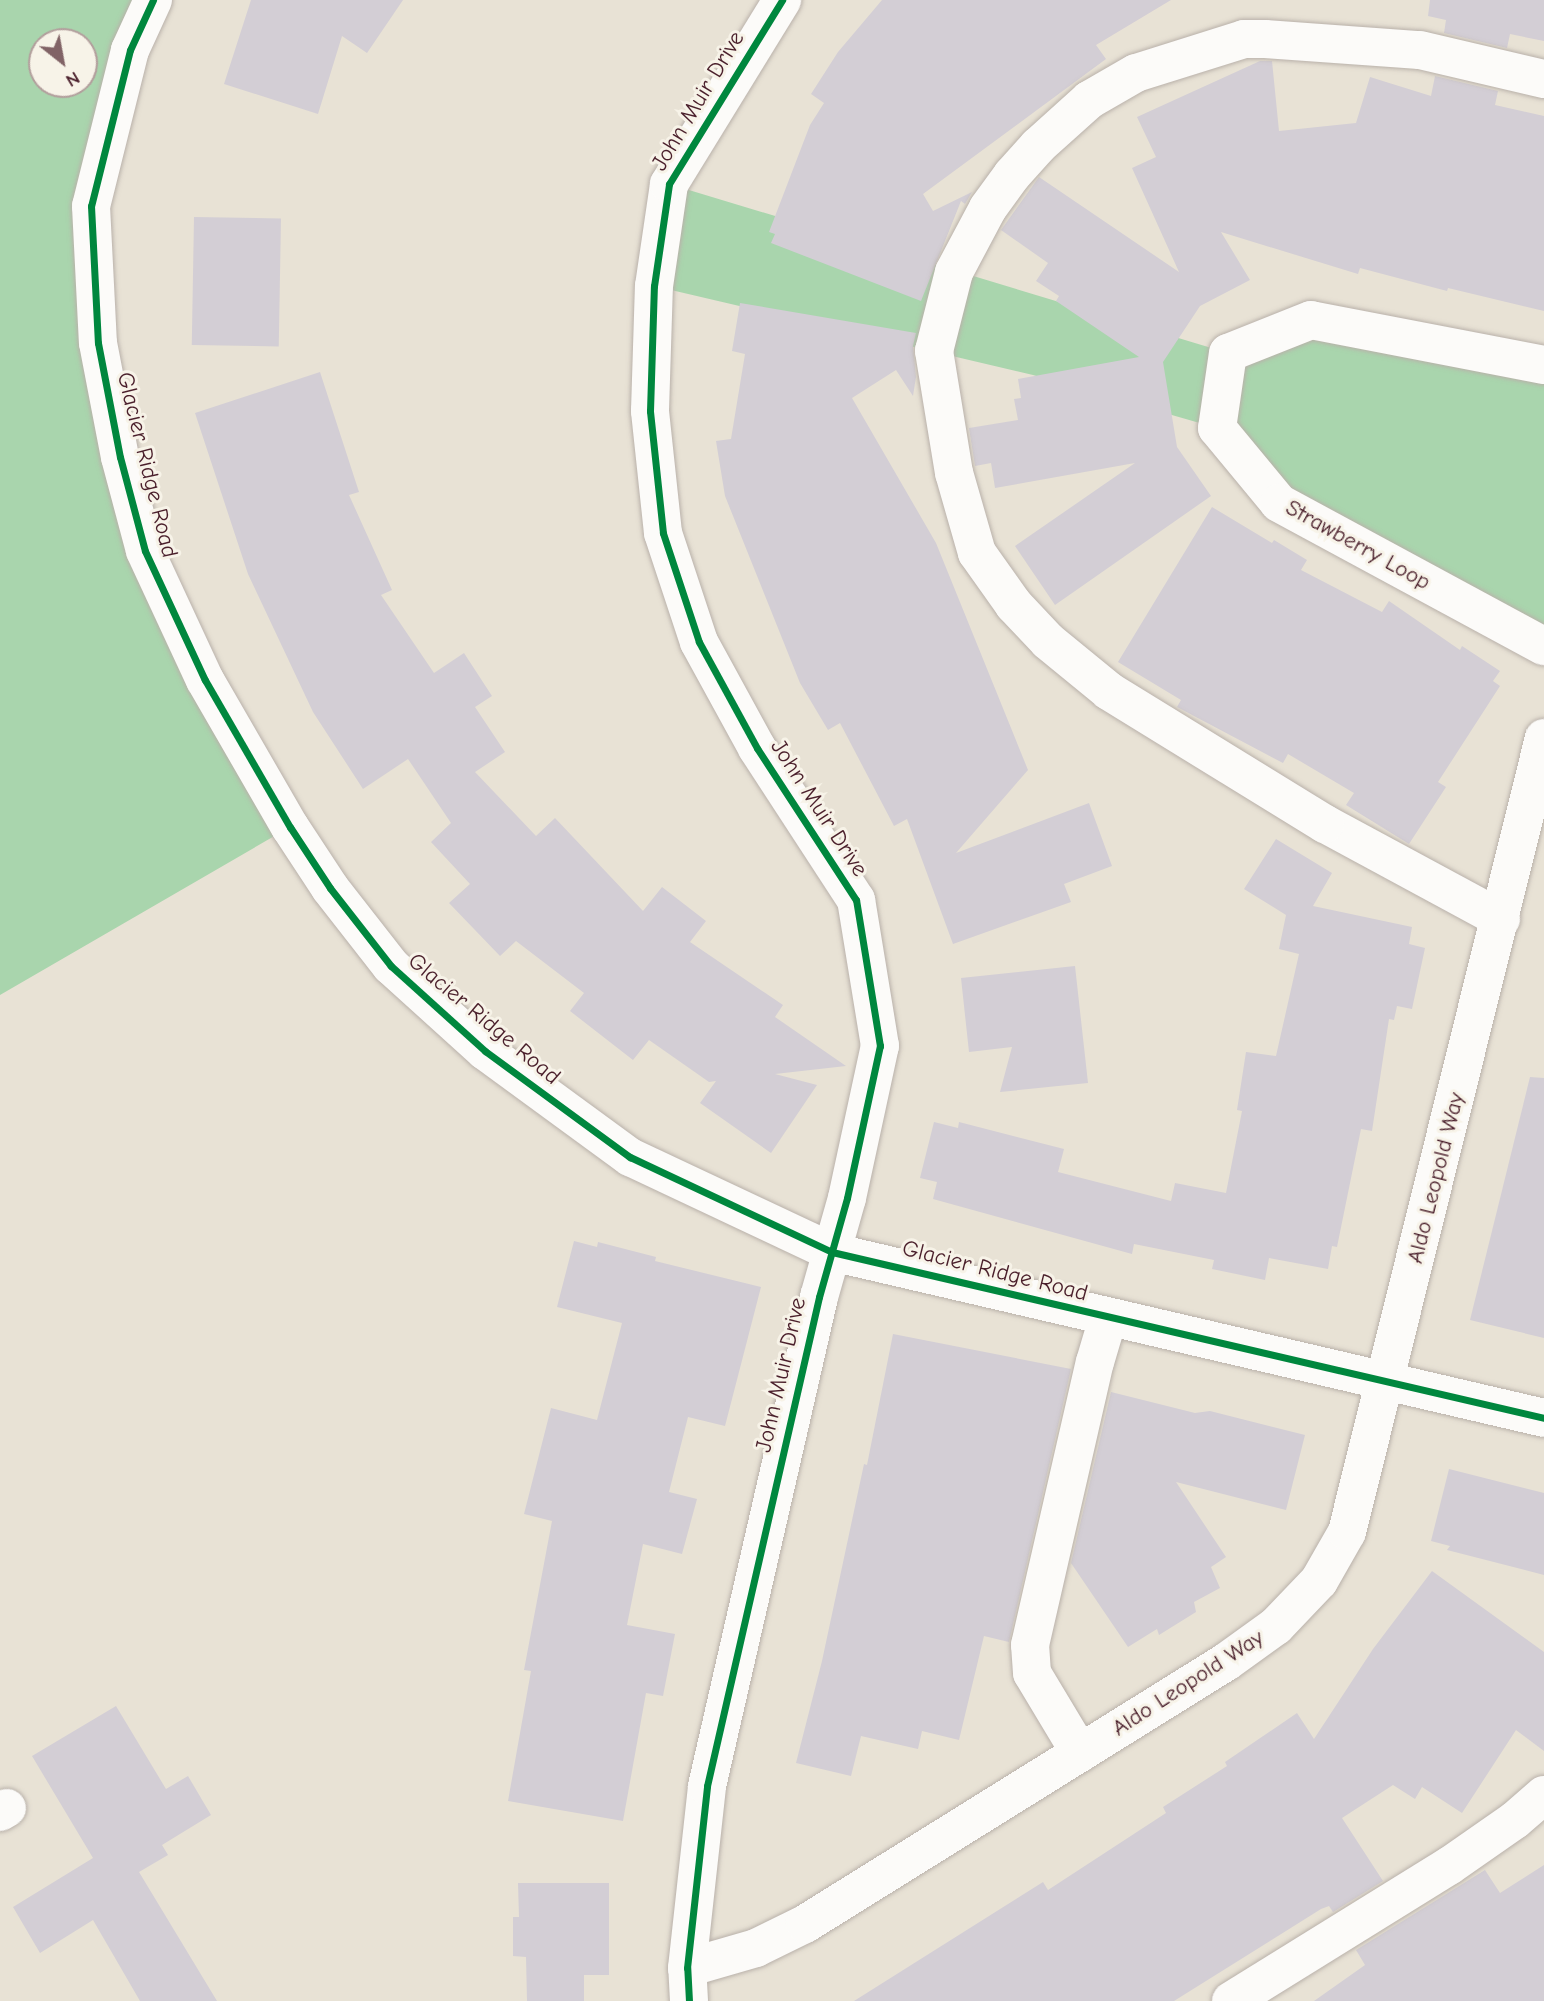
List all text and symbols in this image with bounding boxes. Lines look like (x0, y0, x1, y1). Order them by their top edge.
street label: John Muir Drive (645, 26, 751, 176)
north arrow (28, 28, 98, 98)
text: N (62, 67, 84, 92)
street label: Glacier Ridge Road (111, 369, 183, 561)
street label: Strawberry Loop (1281, 494, 1435, 596)
street label: John Muir Drive (764, 734, 874, 882)
street label: Glacier Ridge Road (402, 947, 566, 1091)
street label: Aldo Leopold Way (1401, 1090, 1471, 1266)
street label: Glacier Ridge Road (899, 1235, 1091, 1307)
street label: John Muir Drive (750, 1295, 812, 1455)
street label: Aldo Leopold Way (1107, 1624, 1269, 1742)

